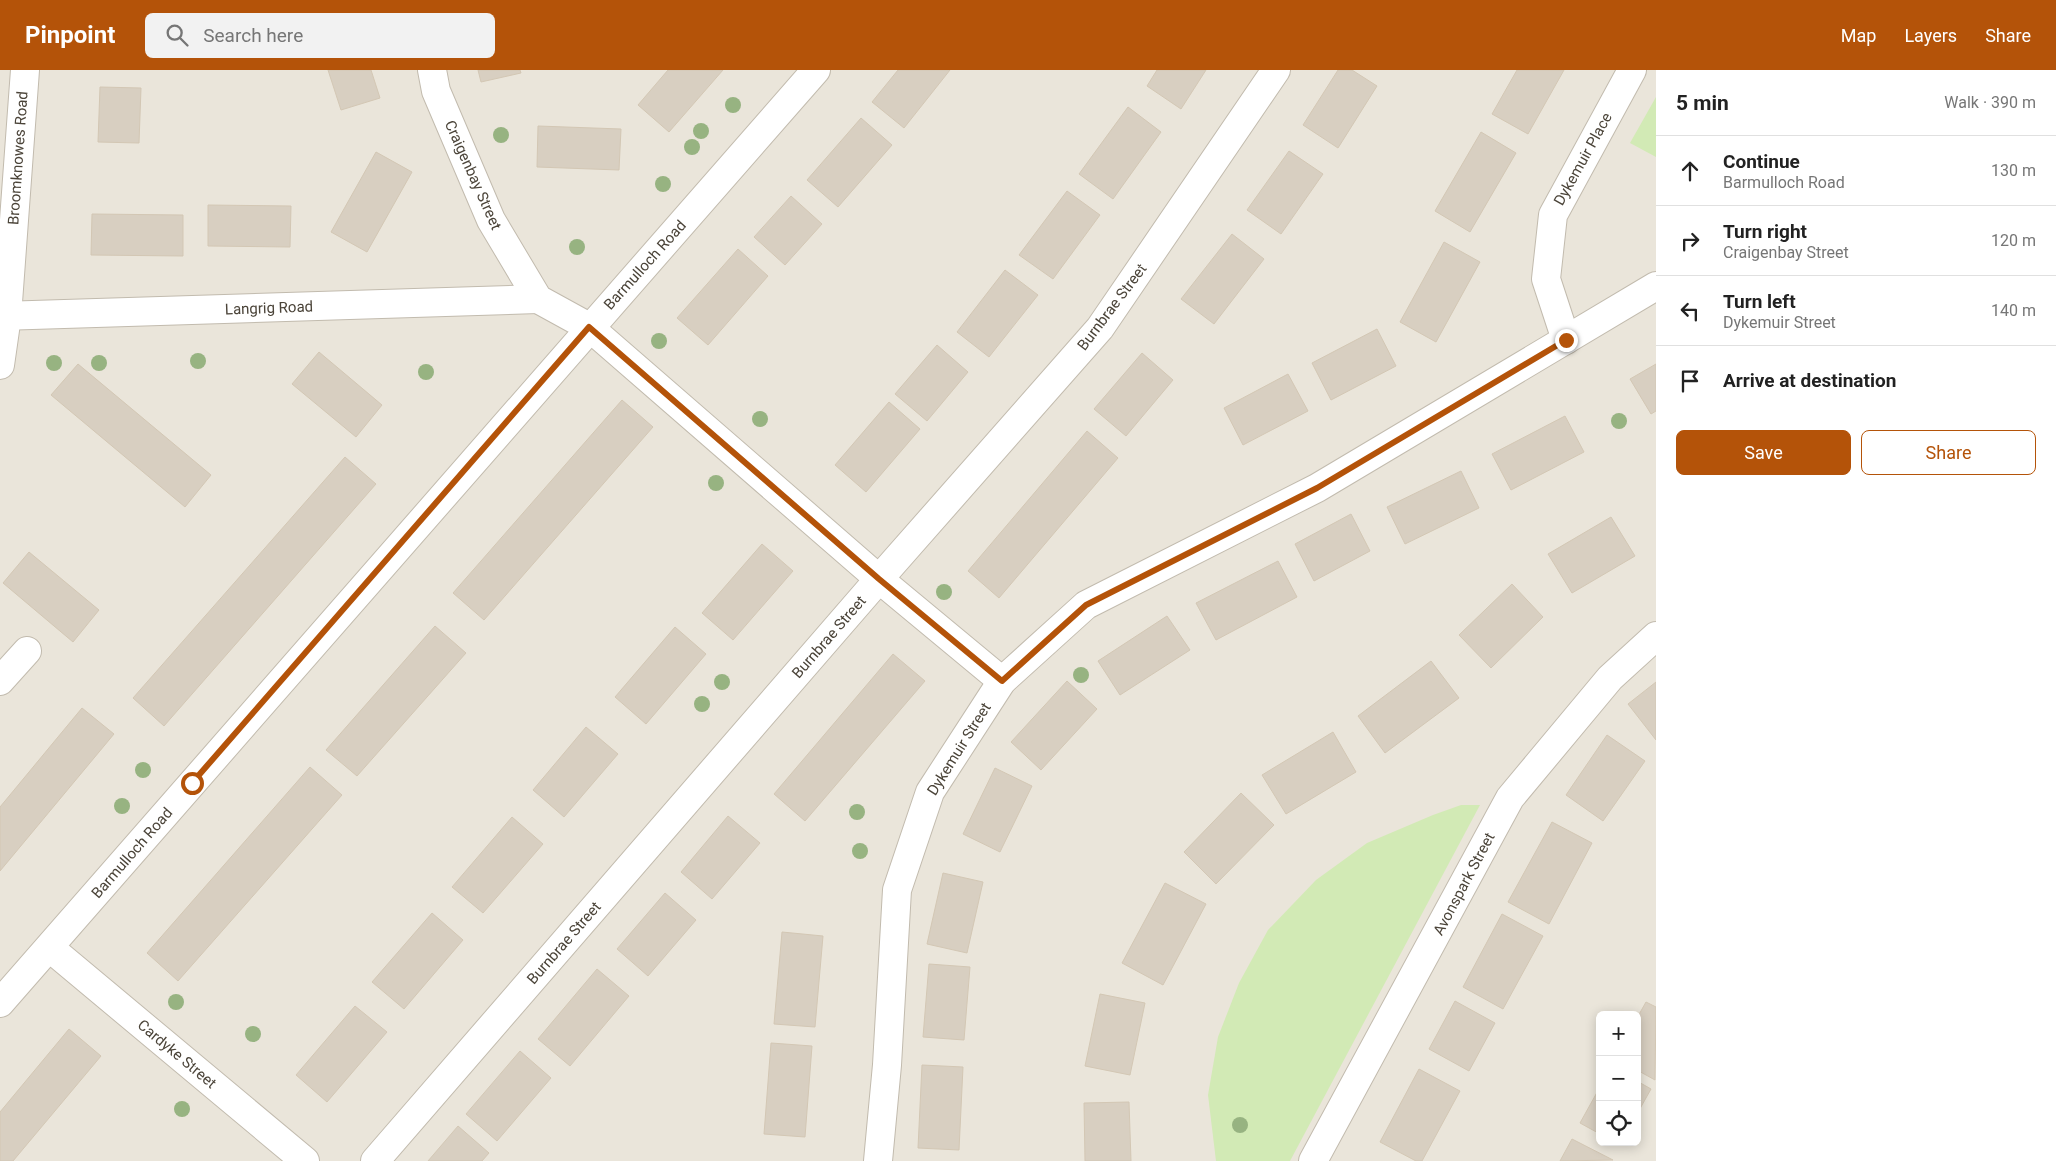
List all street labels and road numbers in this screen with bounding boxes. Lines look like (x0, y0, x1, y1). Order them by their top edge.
street label: Broomknowes Road (4, 90, 32, 226)
street label: Dykemuir Place (1550, 109, 1616, 209)
street label: Craigenbay Street (441, 117, 505, 233)
street label: Barmulloch Road (600, 217, 690, 313)
street label: Burnbrae Street (1074, 260, 1150, 354)
street label: Langrig Road (225, 297, 313, 319)
street label: Burnbrae Street (788, 592, 870, 682)
street label: Dykemuir Street (923, 699, 995, 799)
street label: Barmulloch Road (88, 804, 176, 902)
street label: Avonspark Street (1429, 829, 1499, 938)
street label: Burnbrae Street (523, 898, 605, 988)
street label: Cardyke Street (134, 1016, 220, 1092)

